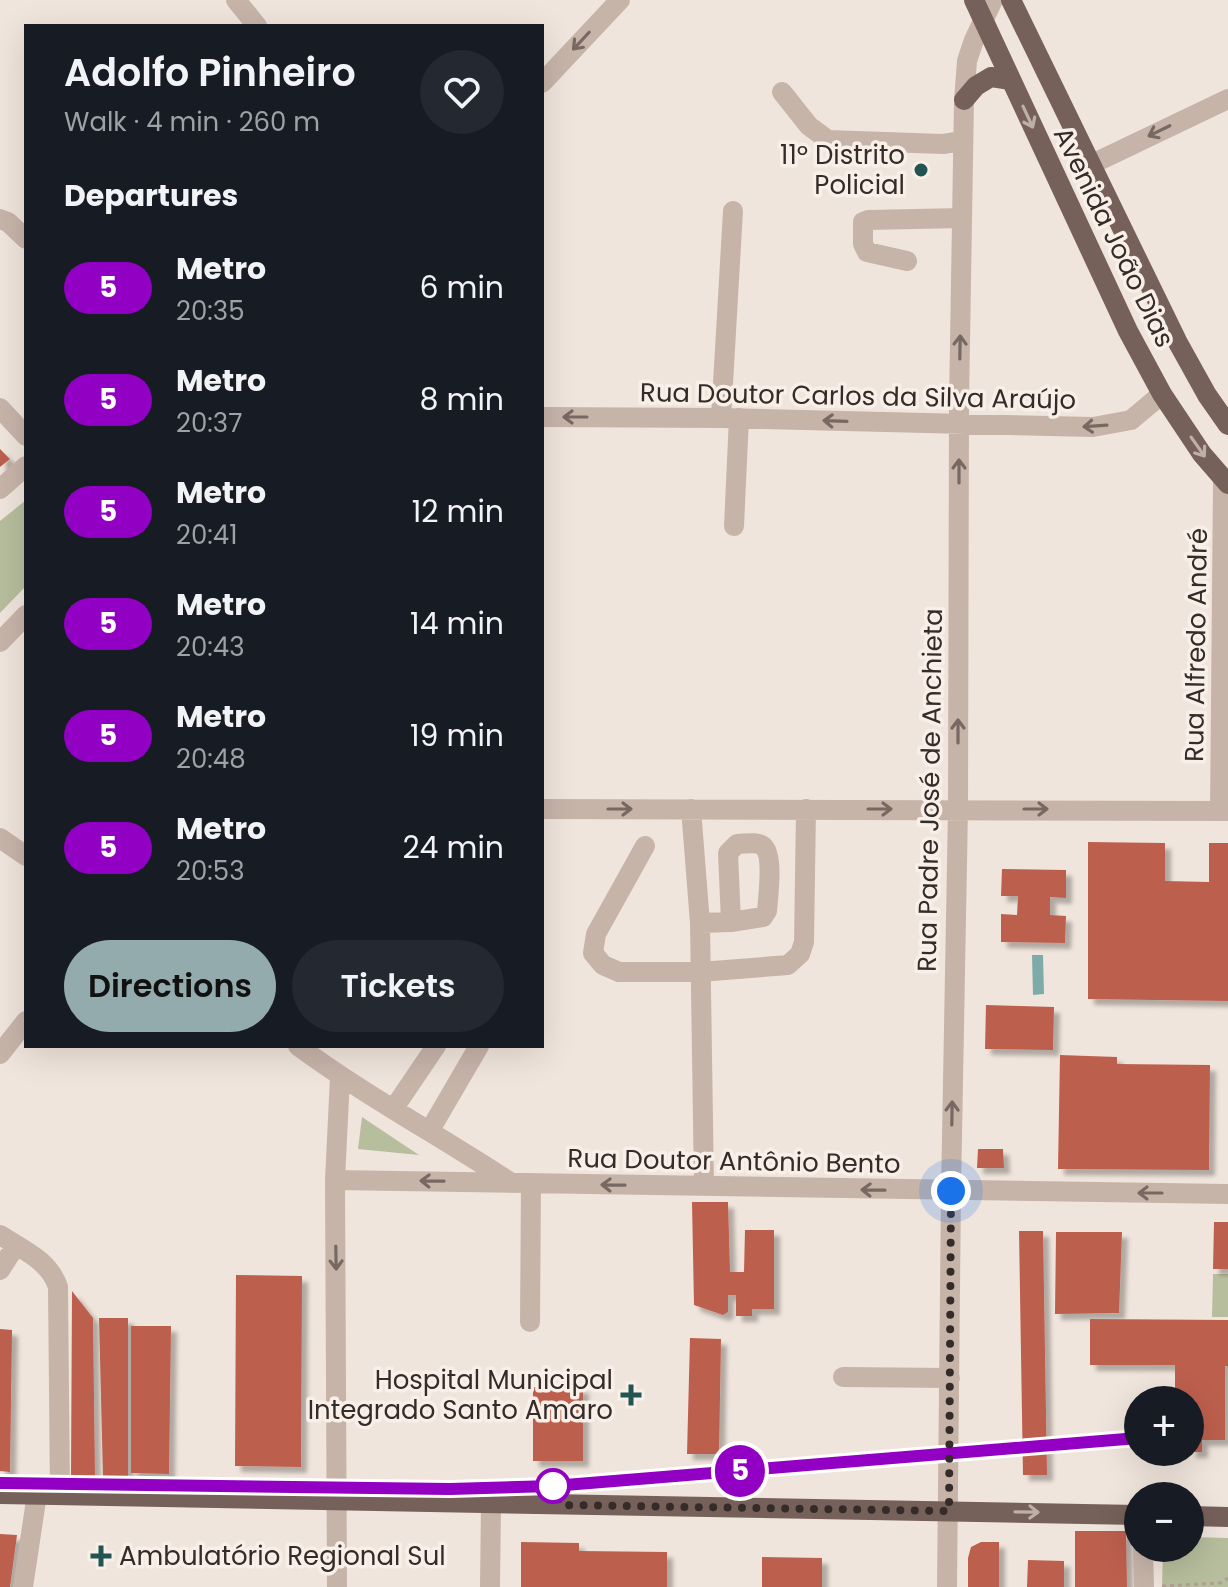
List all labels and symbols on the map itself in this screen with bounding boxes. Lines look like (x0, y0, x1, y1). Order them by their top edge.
one-way arrow (572, 31, 591, 51)
one-way arrow (1021, 105, 1036, 129)
street label: Avenida João Dias (1045, 121, 1183, 353)
one-way arrow (1147, 124, 1171, 139)
place label: 11º Distrito Policial (780, 137, 905, 203)
marker: 11º Distrito Policial (912, 161, 930, 179)
one-way arrow (952, 334, 968, 361)
street label: Rua Doutor Carlos da Silva Araújo (640, 374, 1076, 418)
one-way arrow (562, 409, 589, 425)
one-way arrow (822, 413, 849, 428)
one-way arrow (1082, 419, 1109, 434)
one-way arrow (1189, 436, 1206, 457)
one-way arrow (951, 458, 967, 485)
street label: Rua Alfredo André (1176, 528, 1216, 762)
street label: Rua Padre José de Anchieta (909, 608, 951, 972)
one-way arrow (950, 718, 966, 745)
one-way arrow (606, 801, 633, 817)
one-way arrow (866, 801, 893, 817)
one-way arrow (1022, 801, 1049, 817)
one-way arrow (944, 1100, 960, 1127)
street label: Rua Doutor Antônio Bento (567, 1140, 901, 1182)
your location (931, 1171, 971, 1211)
one-way arrow (419, 1174, 446, 1189)
one-way arrow (600, 1177, 627, 1192)
one-way arrow (860, 1182, 887, 1198)
one-way arrow (1137, 1185, 1164, 1201)
one-way arrow (328, 1244, 344, 1271)
place label: Hospital Municipal Integrado Santo Amaro (308, 1362, 613, 1428)
marker: Hospital Municipal Integrado Santo Amaro (620, 1384, 642, 1406)
line badge: 5 (714, 1445, 766, 1497)
unlabelled marker (536, 1469, 570, 1503)
one-way arrow (1013, 1505, 1040, 1520)
place label: Ambulatório Regional Sul (119, 1538, 446, 1574)
marker: Ambulatório Regional Sul (90, 1545, 112, 1567)

